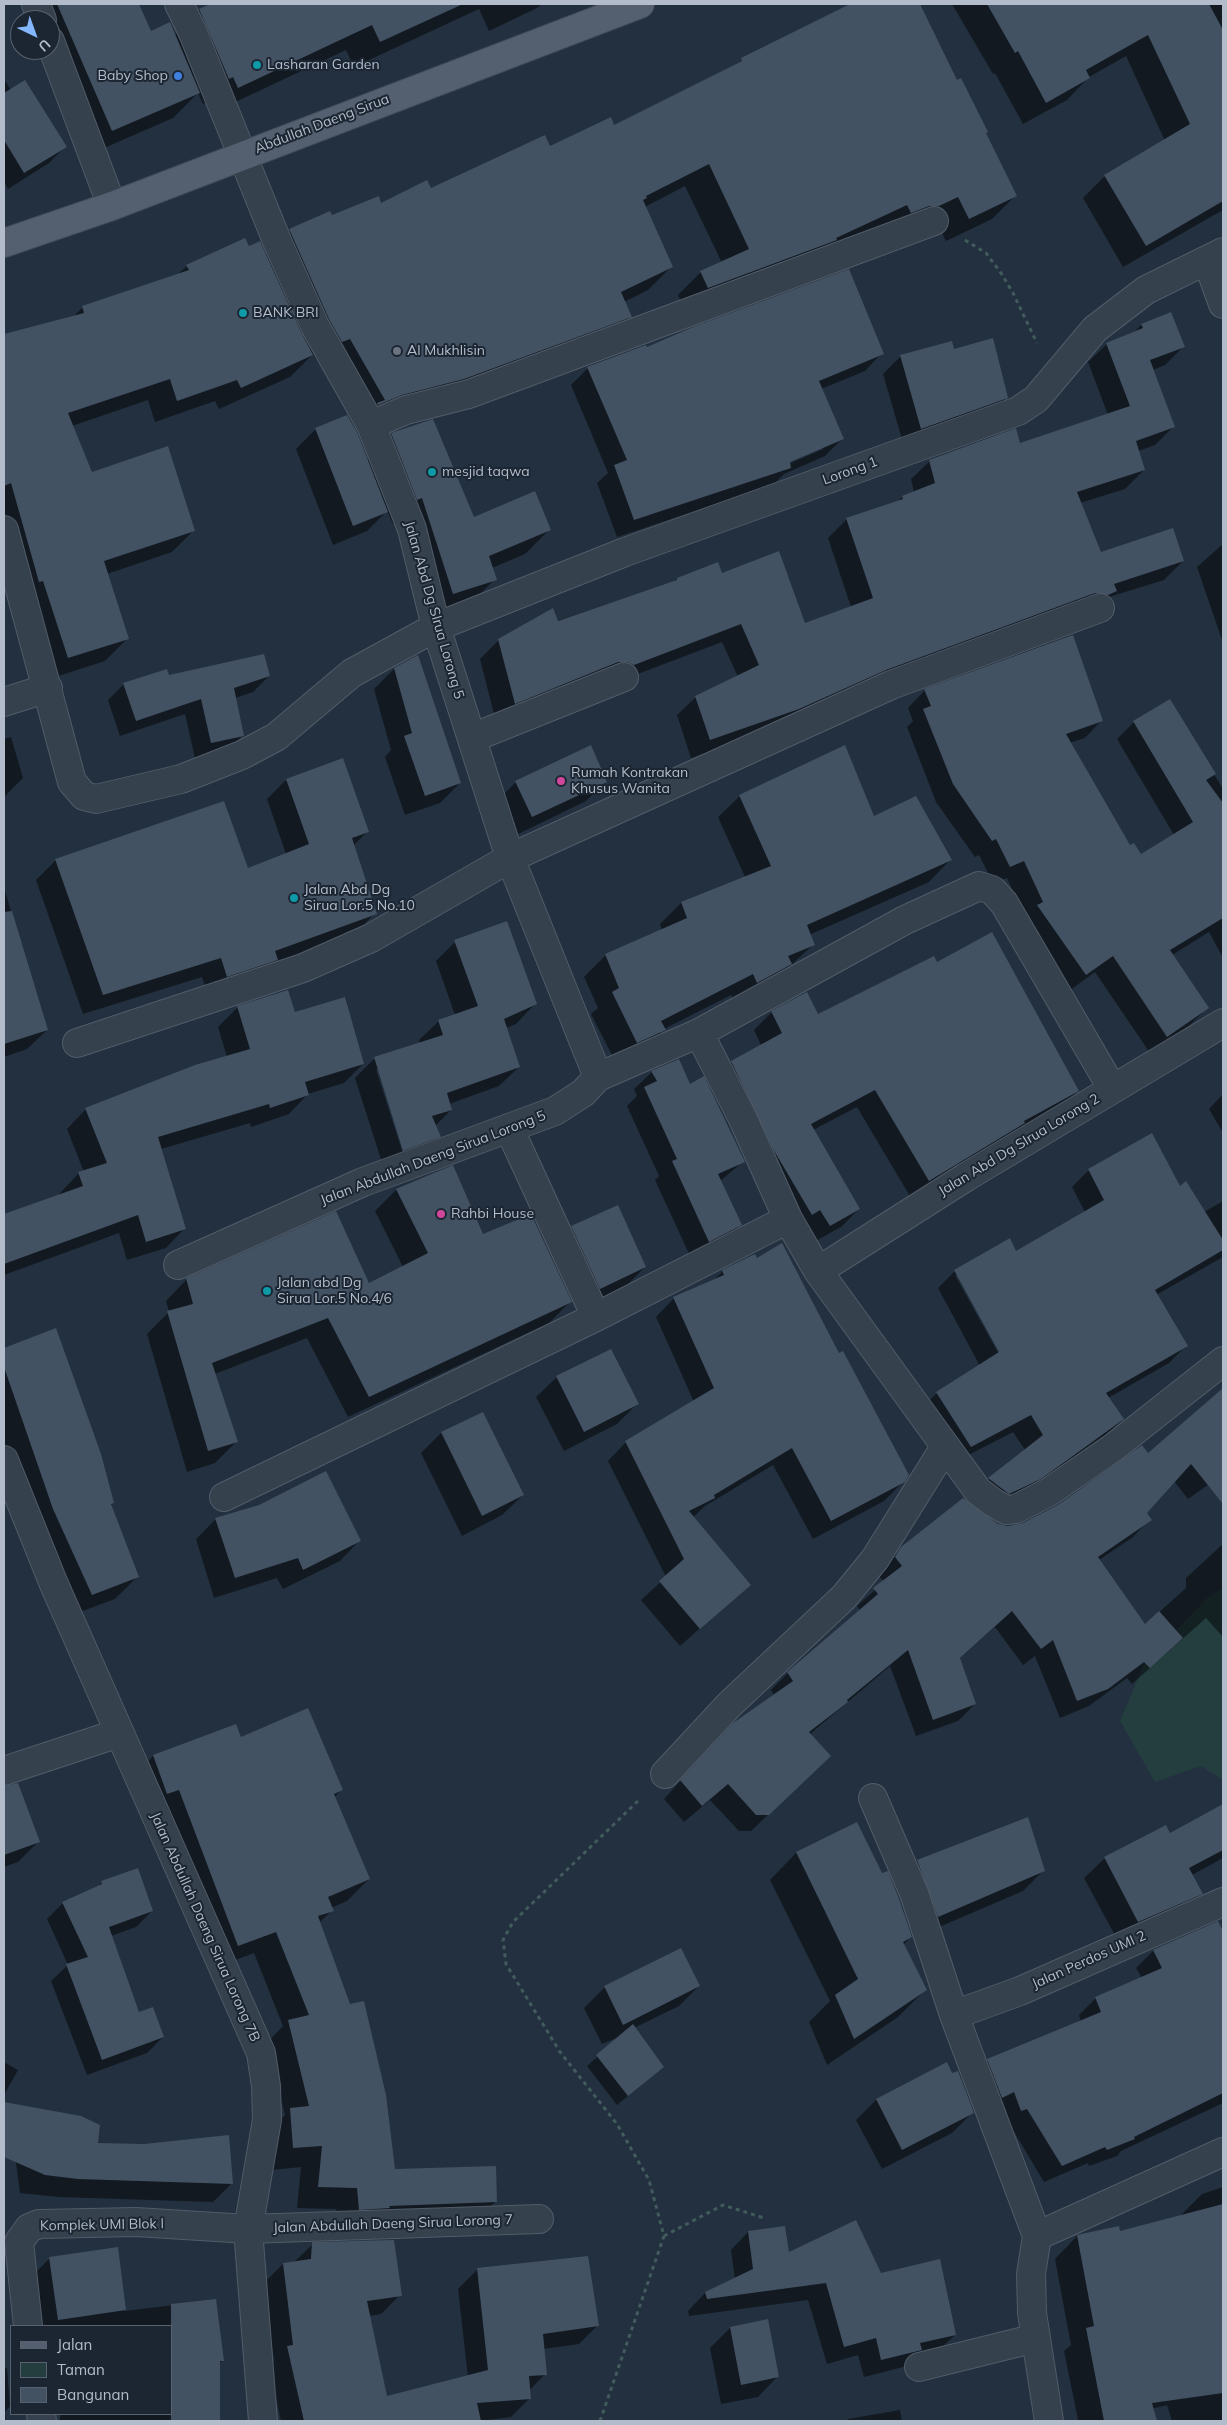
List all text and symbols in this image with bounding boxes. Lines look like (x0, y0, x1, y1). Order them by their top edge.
north arrow (10, 10, 60, 60)
text: U (34, 35, 54, 56)
place label: Lasharan Garden (267, 57, 380, 73)
marker: Lasharan Garden (251, 59, 263, 71)
place label: Baby Shop (97, 68, 168, 84)
marker: Baby Shop (172, 70, 184, 82)
street label: Abdullah Daeng Sirua (252, 91, 392, 157)
place label: BANK BRI (253, 305, 319, 321)
marker: BANK BRI (237, 307, 249, 319)
place label: Al Mukhlisin (407, 343, 485, 359)
marker: Al Mukhlisin (391, 345, 403, 357)
street label: Lorong 1 (820, 453, 880, 489)
place label: mesjid taqwa (442, 464, 530, 480)
marker: mesjid taqwa (426, 466, 438, 478)
street label: Jalan Abd Dg SIrua Lorong 5 (400, 519, 468, 701)
place label: Rumah Kontrakan Khusus Wanita (571, 765, 688, 798)
marker: Rumah Kontrakan Khusus Wanita (555, 775, 567, 787)
place label: Jalan Abd Dg Sirua Lor.5 No.10 (304, 882, 415, 914)
marker: Jalan Abd Dg Sirua Lor.5 No.10 (288, 892, 300, 904)
street label: Jalan Abd Dg SIrua Lorong 2 (936, 1090, 1102, 1200)
street label: Jalan Abdullah Daeng Sirua Lorong 5 (318, 1107, 548, 1209)
place label: Rahbi House (451, 1206, 534, 1222)
marker: Rahbi House (435, 1208, 447, 1220)
place label: Jalan abd Dg Sirua Lor.5 No.4/6 (277, 1275, 392, 1308)
marker: Jalan abd Dg Sirua Lor.5 No.4/6 (261, 1285, 273, 1297)
street label: Jalan Abdullah Daeng Sirua Lorong 7B (147, 1810, 263, 2044)
street label: Jalan Perdos UMI 2 (1029, 1927, 1149, 1993)
street label: Jalan Abdullah Daeng Sirua Lorong 7 (273, 2211, 513, 2237)
street label: Komplek UMI Blok I (40, 2216, 164, 2234)
legend (10, 2325, 172, 2415)
text: Jalan (57, 2335, 92, 2354)
text: Taman (57, 2360, 105, 2379)
text: Bangunan (57, 2385, 129, 2404)

